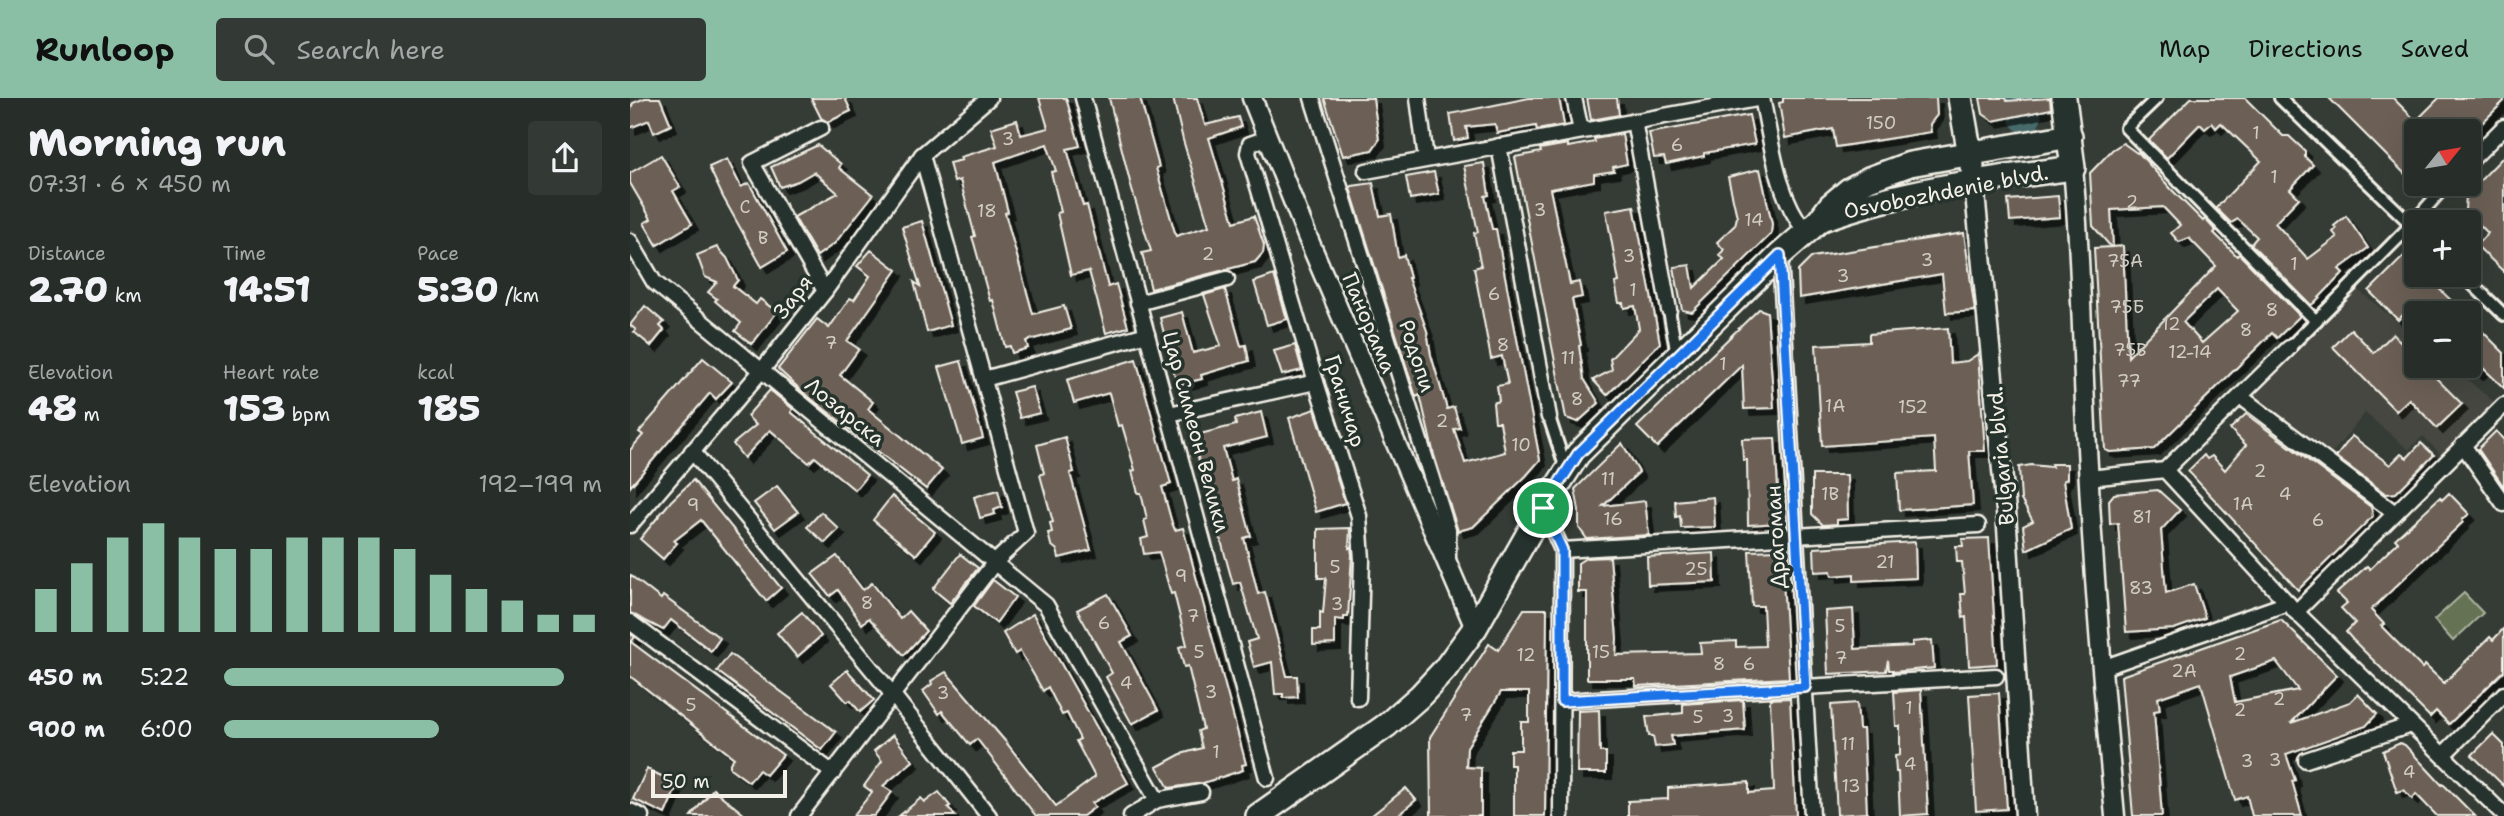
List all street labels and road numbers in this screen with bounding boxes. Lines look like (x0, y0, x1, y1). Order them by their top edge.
street label: Osvobozhdenie blvd. (1841, 158, 2051, 226)
street label: Заря (767, 269, 819, 325)
street label: Панорама (1335, 269, 1403, 377)
street label: Родопи (1392, 316, 1442, 396)
street label: Цар Симеон Велики (1156, 328, 1236, 536)
street label: Граничар (1318, 351, 1372, 451)
street label: Лозарска (799, 371, 891, 453)
street label: Bulgaria blvd. (1981, 386, 2021, 526)
street label: Драгоман (1759, 485, 1793, 589)

